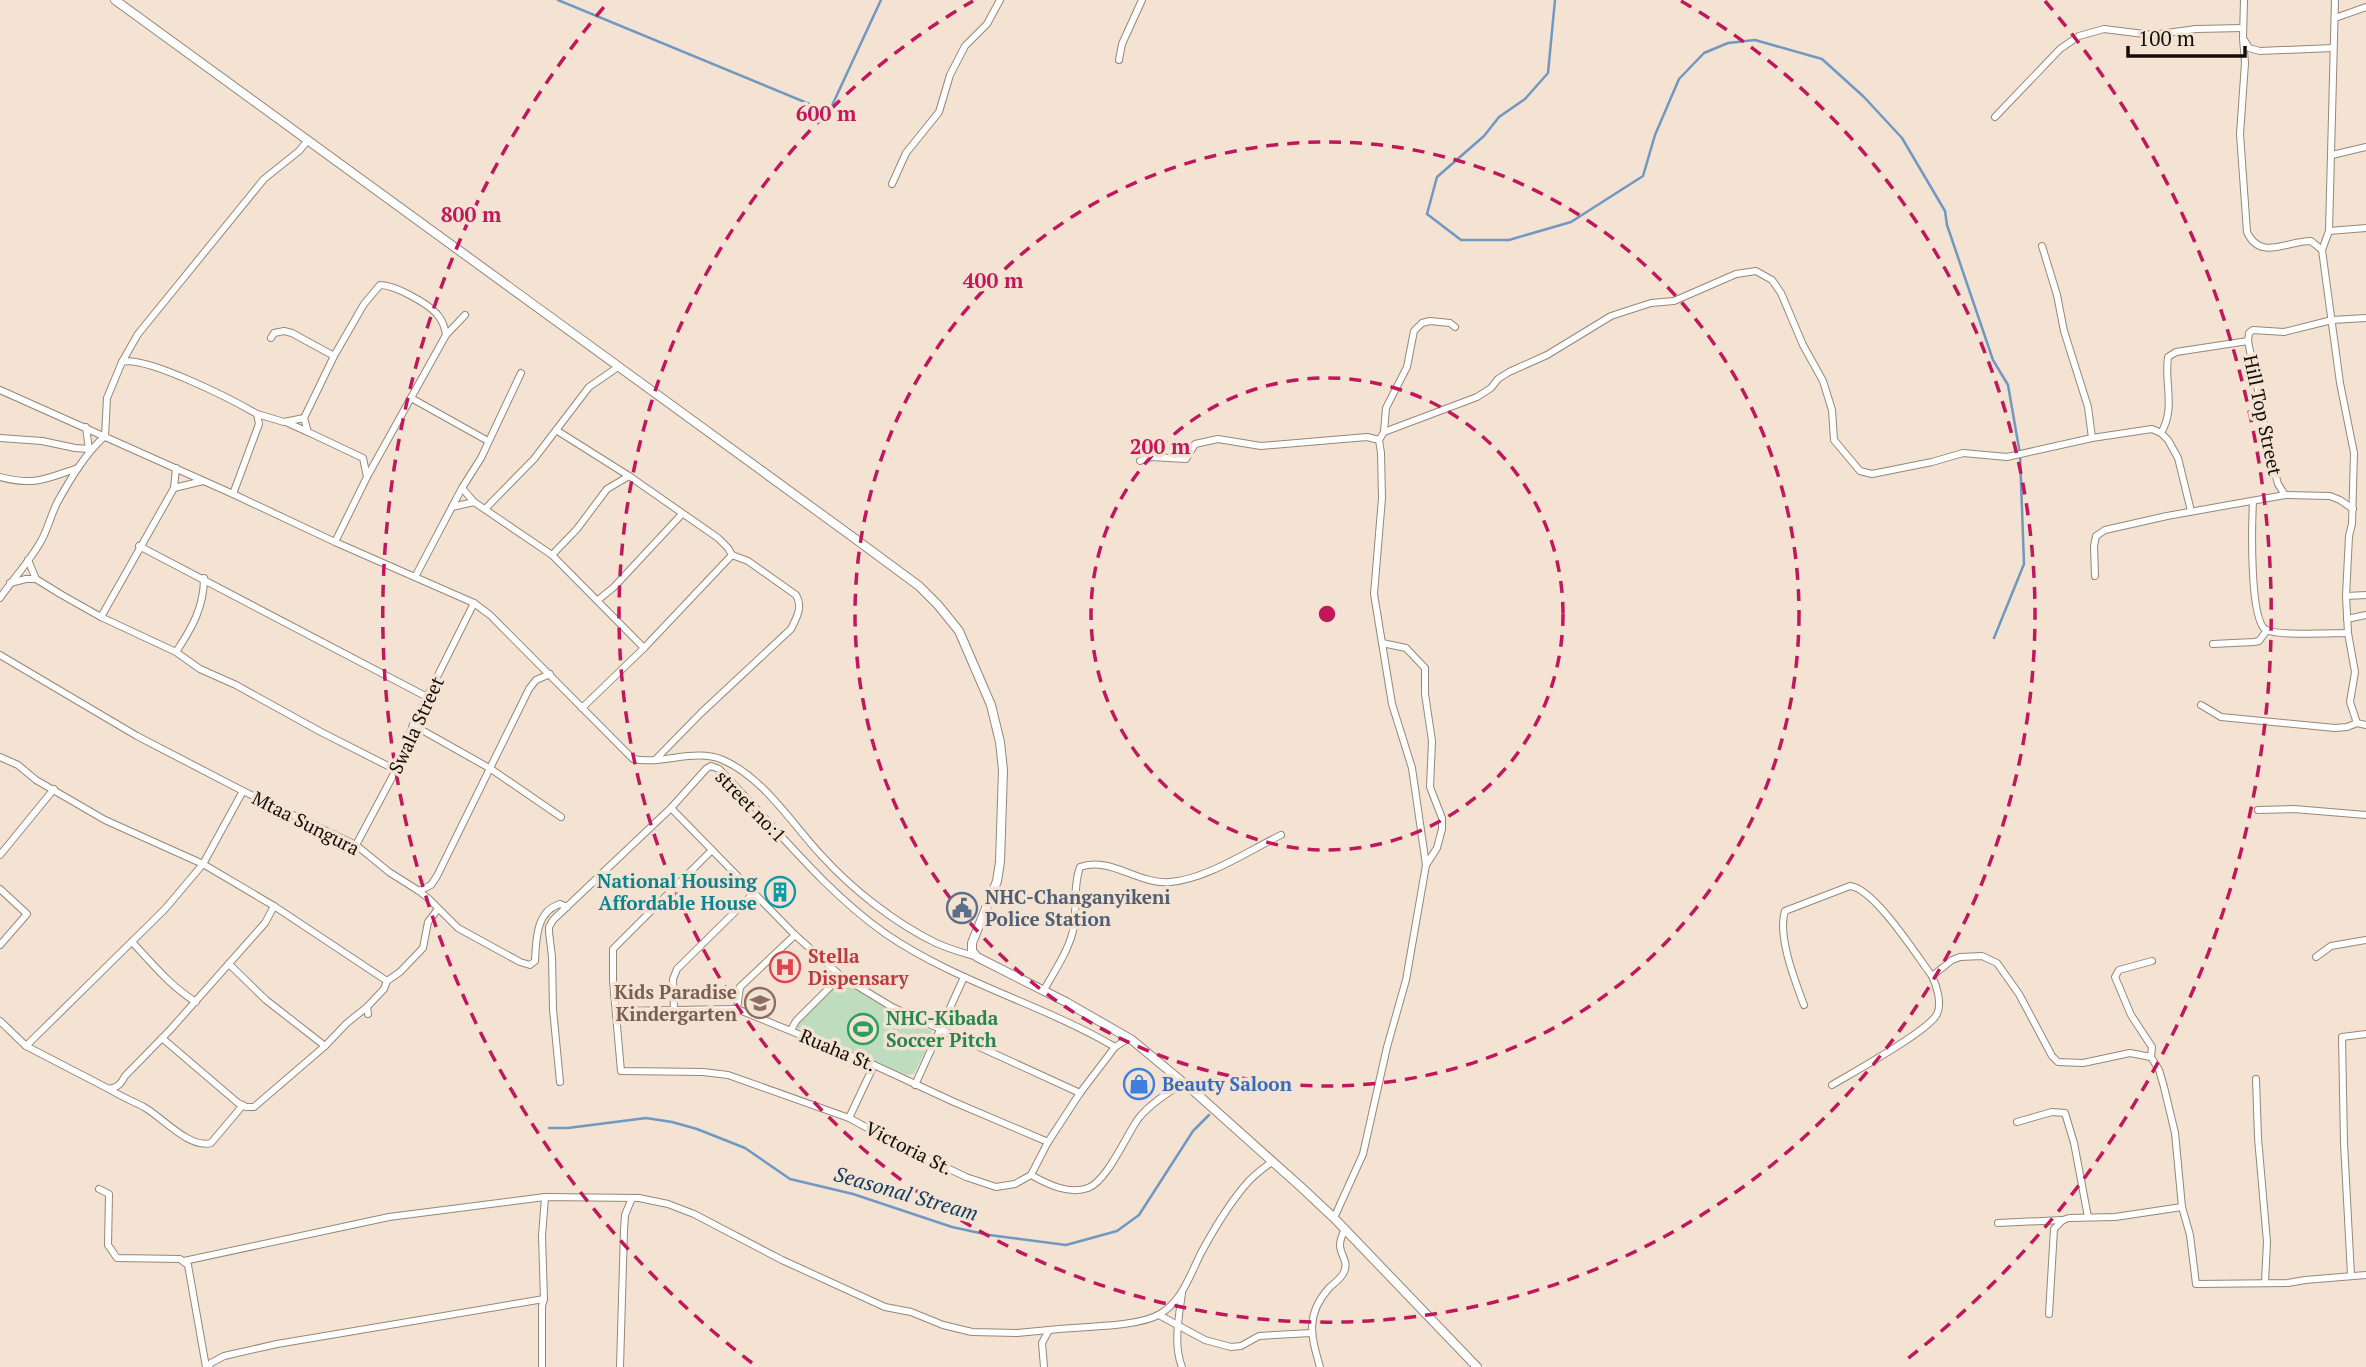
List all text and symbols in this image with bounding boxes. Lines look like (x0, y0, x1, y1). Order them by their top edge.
scale bar (2128, 14, 2245, 58)
text: 100 m (2138, 24, 2195, 52)
text: 600 m (796, 99, 857, 127)
text: 800 m (441, 200, 502, 228)
text: 400 m (963, 266, 1024, 294)
street label: Hill Top Street (2239, 352, 2288, 478)
text: 200 m (1130, 432, 1191, 460)
centre of rings (1315, 602, 1339, 626)
street label: Swala Street (382, 672, 449, 777)
street label: street no:1 (711, 764, 792, 847)
street label: Mtaa Sungura (248, 785, 365, 861)
place label: National Housing Affordable House (597, 868, 758, 915)
building icon: National Housing Affordable House (763, 875, 797, 909)
place label: NHC-Changanyikeni Police Station (985, 884, 1171, 931)
public building icon: NHC-Changanyikeni Police Station (945, 891, 979, 925)
place label: Stella Dispensary (808, 943, 909, 990)
hospital icon: Stella Dispensary (768, 950, 802, 984)
place label: Kids Paradise Kindergarten (614, 979, 738, 1026)
school or university icon: Kids Paradise Kindergarten (743, 986, 777, 1020)
place label: NHC-Kibada Soccer Pitch (886, 1005, 999, 1052)
sports icon: NHC-Kibada Soccer Pitch (846, 1012, 880, 1046)
street label: Ruaha St. (796, 1022, 880, 1077)
shop icon: Beauty Saloon (1122, 1067, 1156, 1101)
place label: Beauty Saloon (1162, 1071, 1293, 1096)
street label: Victoria St. (861, 1115, 957, 1180)
water label: Seasonal Stream (831, 1159, 982, 1227)

